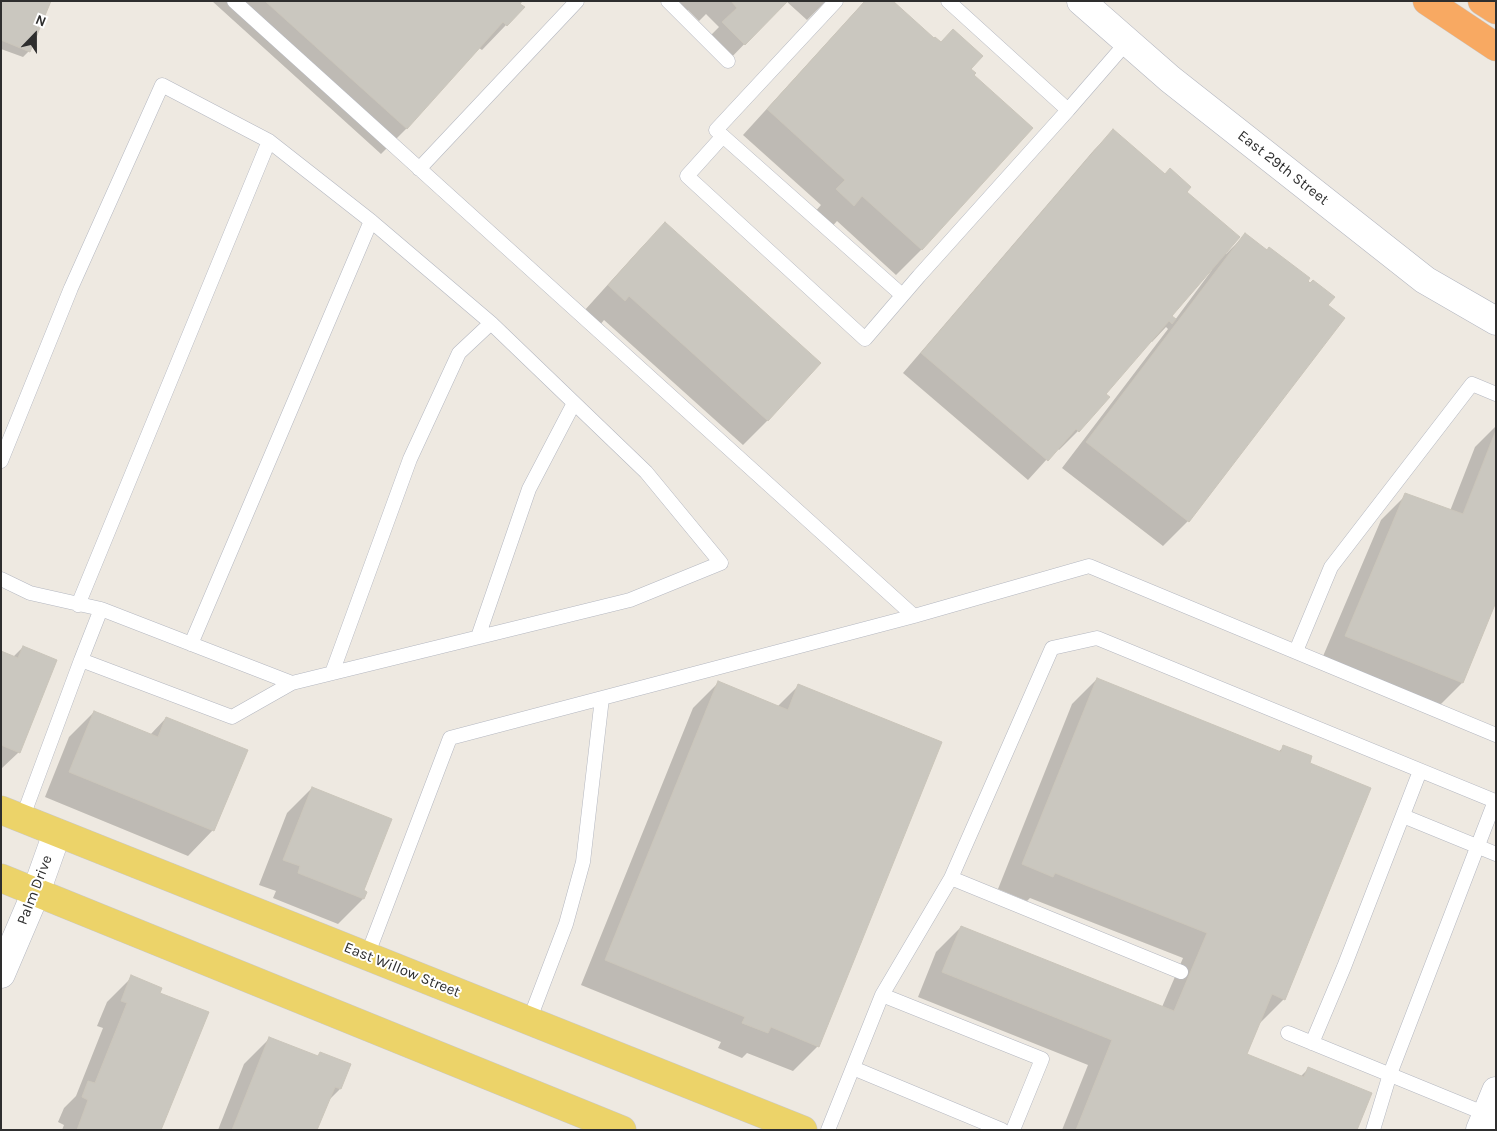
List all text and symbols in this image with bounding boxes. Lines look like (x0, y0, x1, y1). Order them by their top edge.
north arrow (10, 10, 60, 60)
text: N (33, 11, 49, 30)
street label: East 29th Street (1234, 127, 1332, 209)
street label: Palm Drive (13, 853, 57, 927)
street label: East Willow Street (341, 938, 463, 1002)

